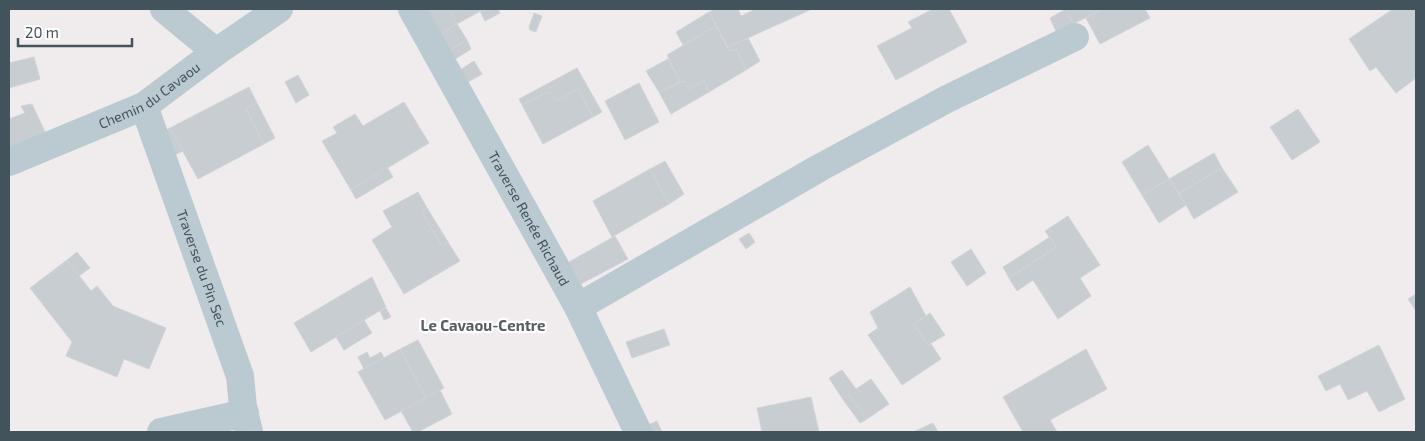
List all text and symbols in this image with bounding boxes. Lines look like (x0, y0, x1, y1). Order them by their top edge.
scale bar (18, 15, 131, 47)
text: 20 m (25, 23, 59, 41)
street label: Chemin du Cavaou (96, 58, 203, 132)
street label: Traverse Renée Richaud (485, 148, 574, 289)
street label: Traverse du Pin Sec (174, 207, 231, 329)
district label: Le Cavaou-Centre (420, 316, 546, 334)

